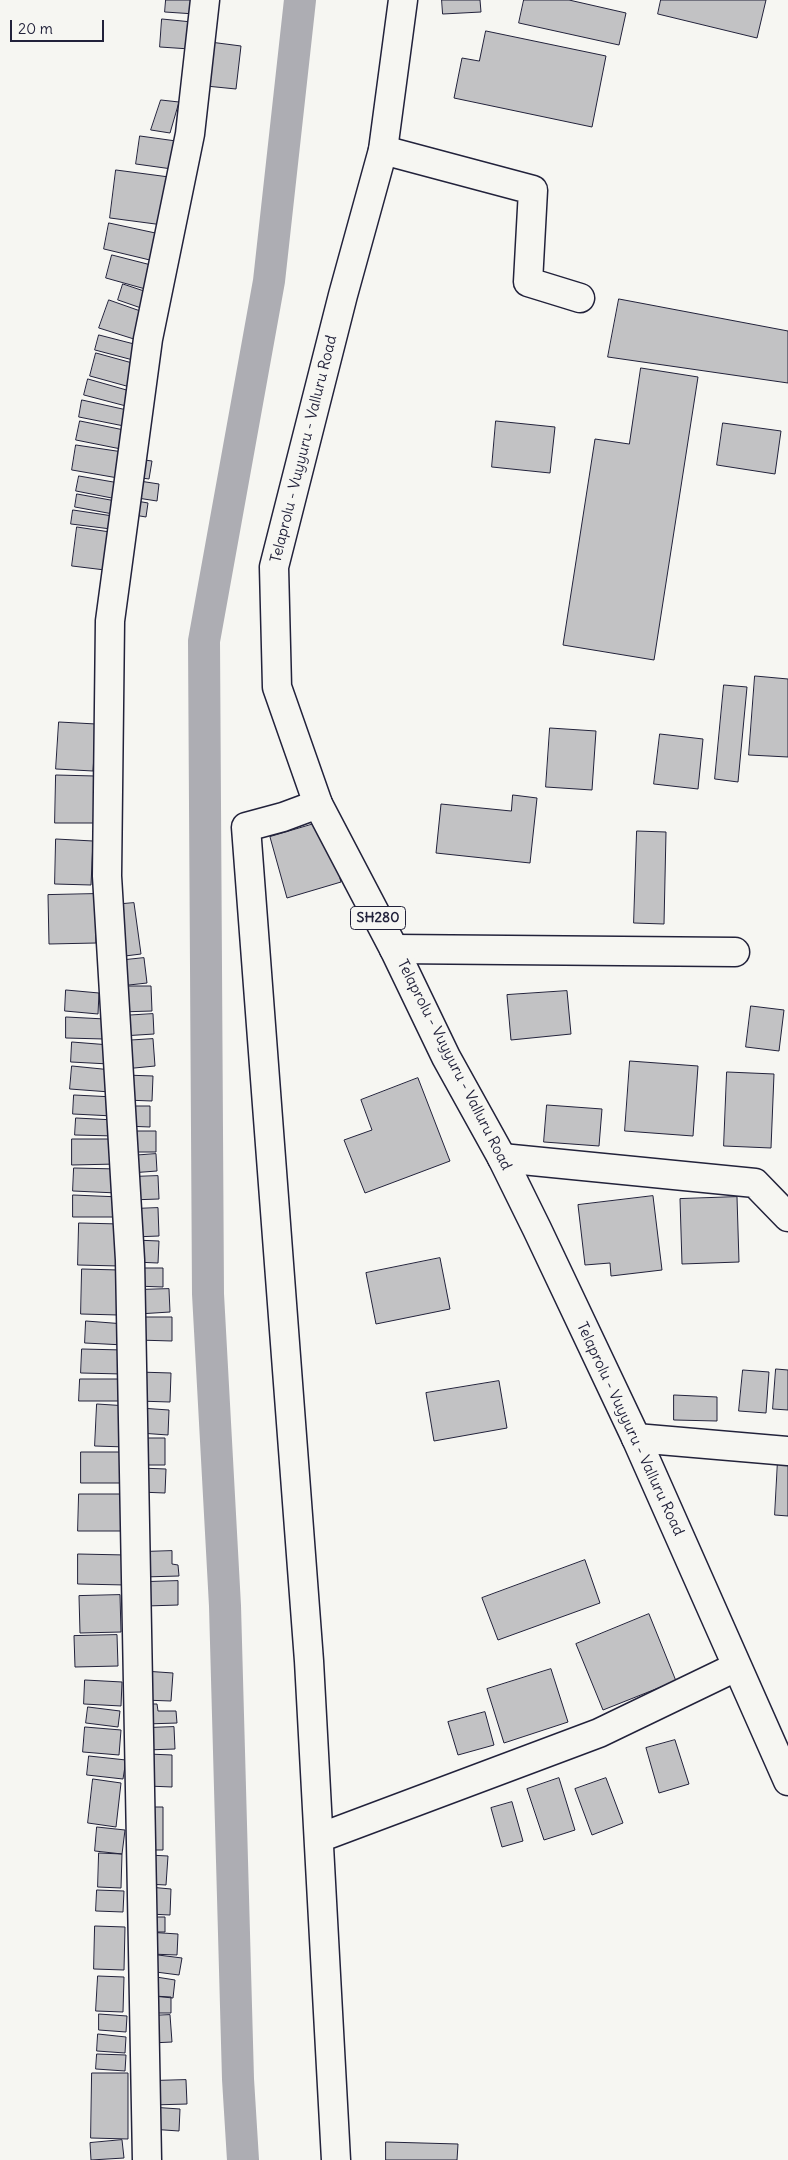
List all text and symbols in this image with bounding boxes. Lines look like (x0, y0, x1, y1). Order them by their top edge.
scale bar (12, 10, 106, 42)
text: 20 m (18, 19, 53, 38)
street label: Telaprolu - Vuyyuru - Valluru Road (267, 333, 341, 565)
road number: SH280 (350, 906, 406, 930)
street label: Telaprolu - Vuyyuru - Valluru Road (393, 957, 515, 1173)
street label: Telaprolu - Vuyyuru - Valluru Road (572, 1319, 688, 1539)

